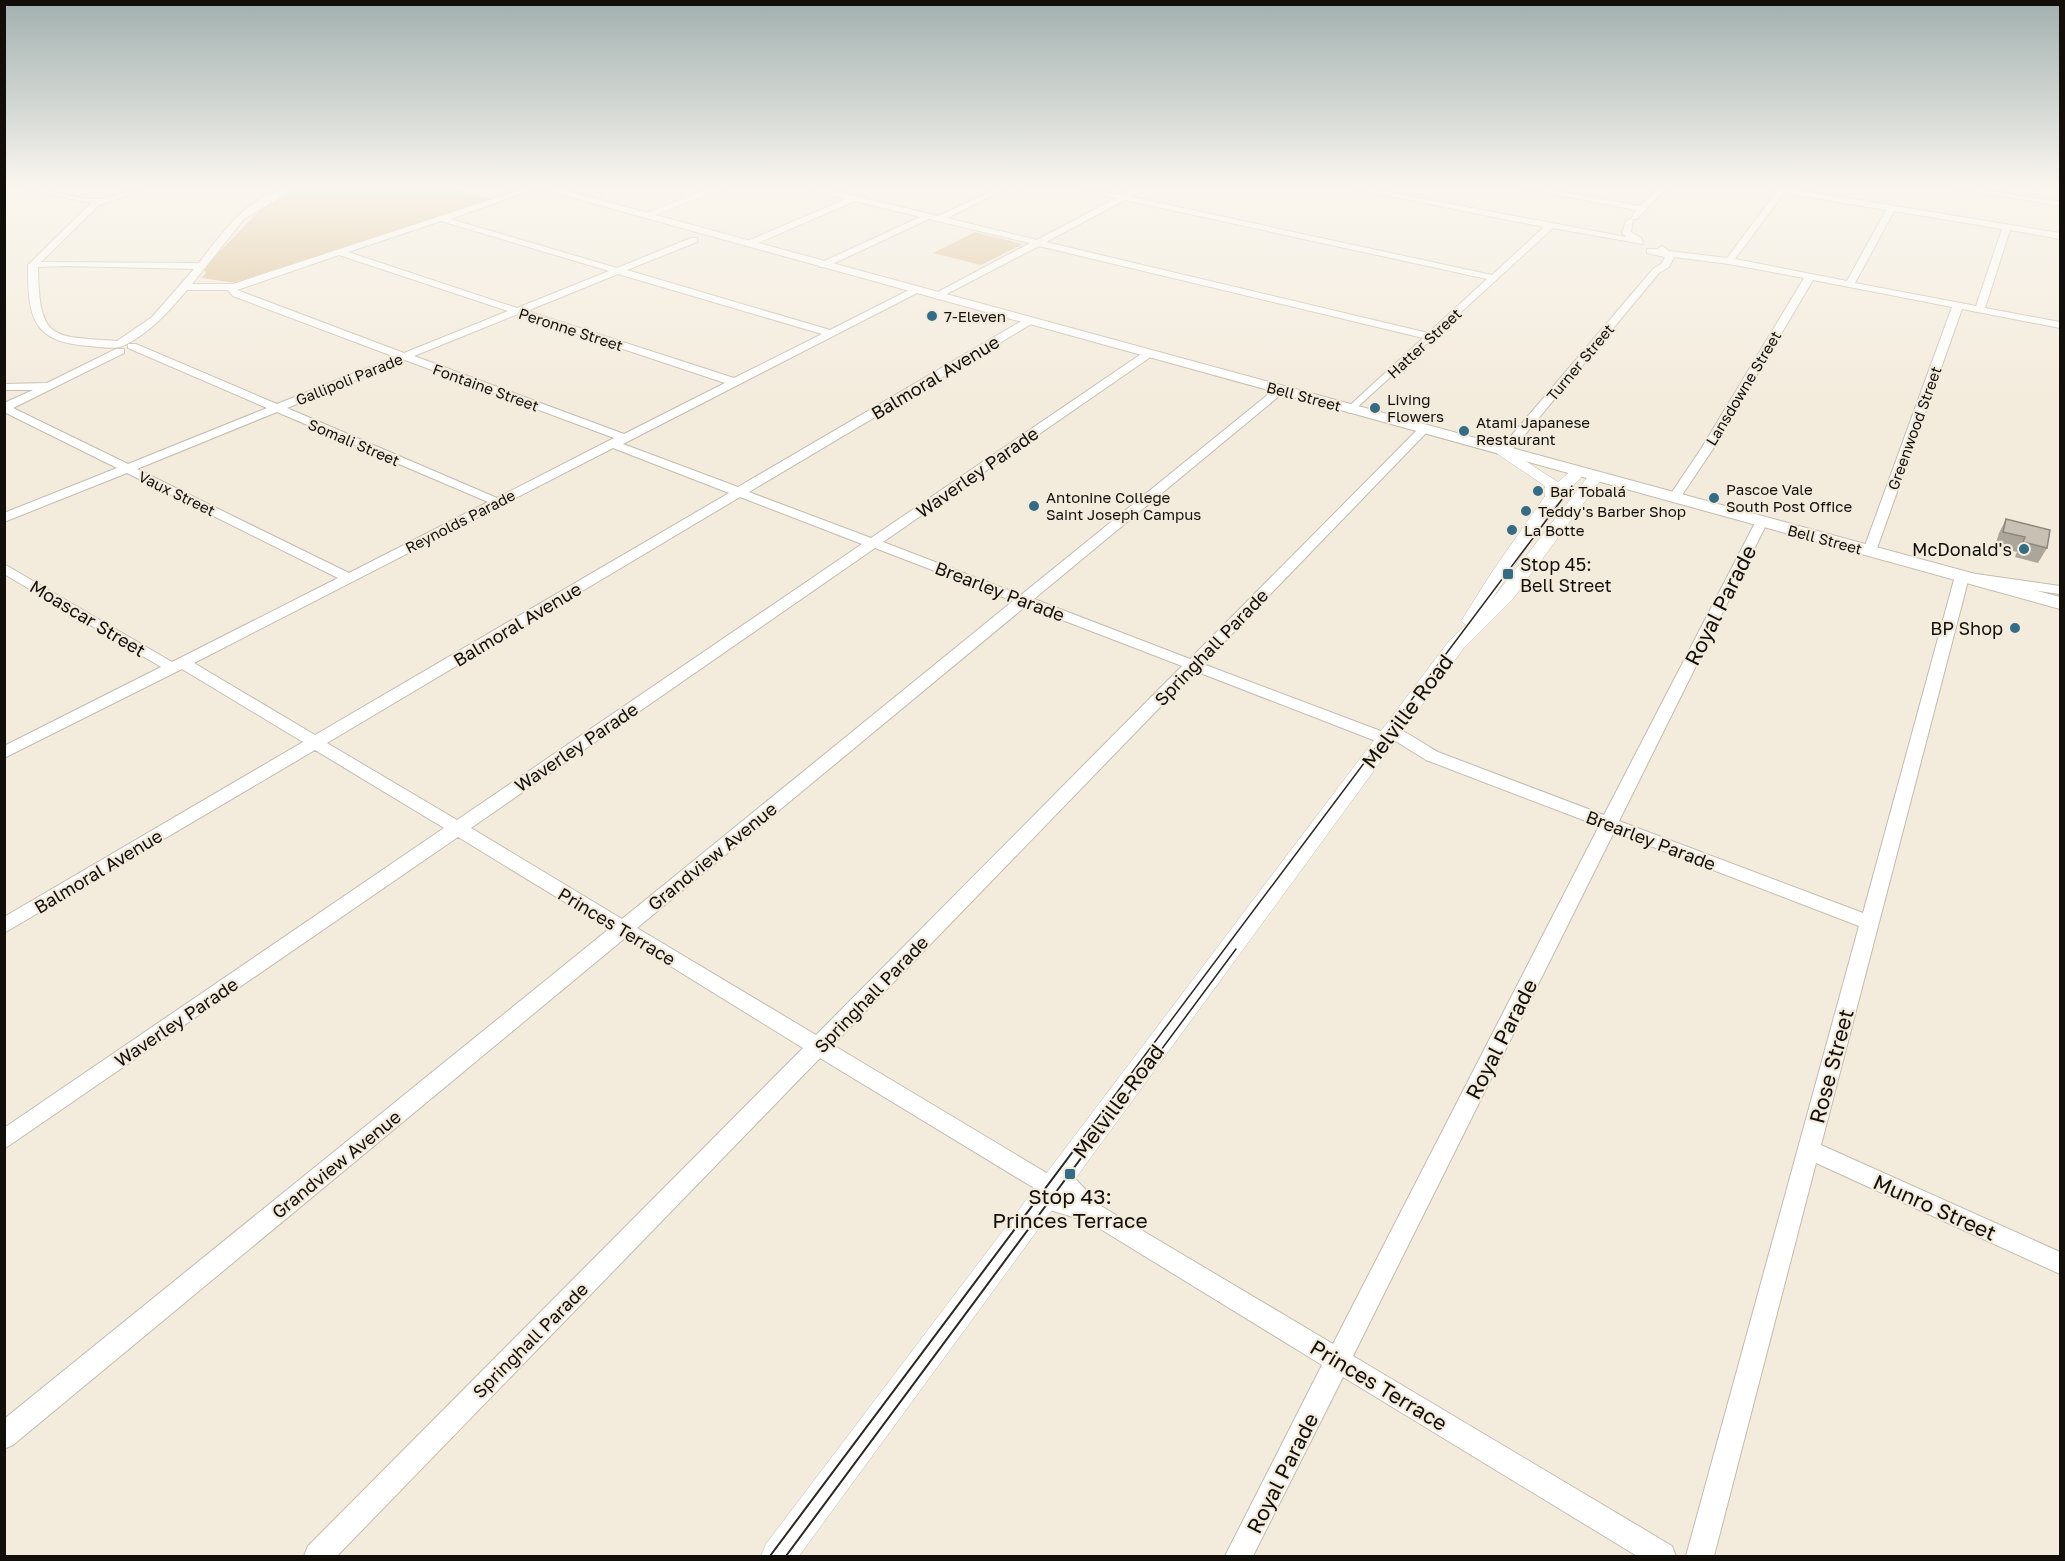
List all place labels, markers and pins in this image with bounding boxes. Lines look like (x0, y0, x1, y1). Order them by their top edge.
place label: 7-Eleven (944, 307, 1006, 325)
marker: 7-Eleven (925, 309, 939, 323)
place label: Living Flowers (1387, 390, 1444, 425)
marker: Living Flowers (1368, 401, 1382, 415)
place label: Atami Japanese Restaurant (1476, 413, 1590, 448)
marker: Atami Japanese Restaurant (1457, 424, 1471, 438)
place label: Pascoe Vale South Post Office (1726, 480, 1852, 515)
place label: Bar Tobalá (1550, 482, 1626, 500)
marker: Bar Tobalá (1531, 484, 1545, 498)
place label: Antonine College Saint Joseph Campus (1046, 488, 1201, 523)
marker: Pascoe Vale South Post Office (1707, 491, 1721, 505)
marker: Antonine College Saint Joseph Campus (1027, 499, 1041, 513)
place label: Teddy's Barber Shop (1538, 502, 1686, 520)
marker: Teddy's Barber Shop (1519, 504, 1533, 518)
place label: La Botte (1524, 521, 1585, 539)
marker: La Botte (1505, 523, 1519, 537)
place label: McDonald's (1912, 538, 2012, 560)
marker: McDonald's (2017, 542, 2031, 556)
place label: Stop 45: Bell Street (1520, 553, 1612, 596)
marker: Stop 45: Bell Street (1501, 567, 1515, 581)
place label: BP Shop (1930, 617, 2003, 639)
marker: BP Shop (2008, 621, 2022, 635)
marker: Stop 43: Princes Terrace (1063, 1167, 1077, 1181)
place label: Stop 43: Princes Terrace (992, 1183, 1148, 1233)

